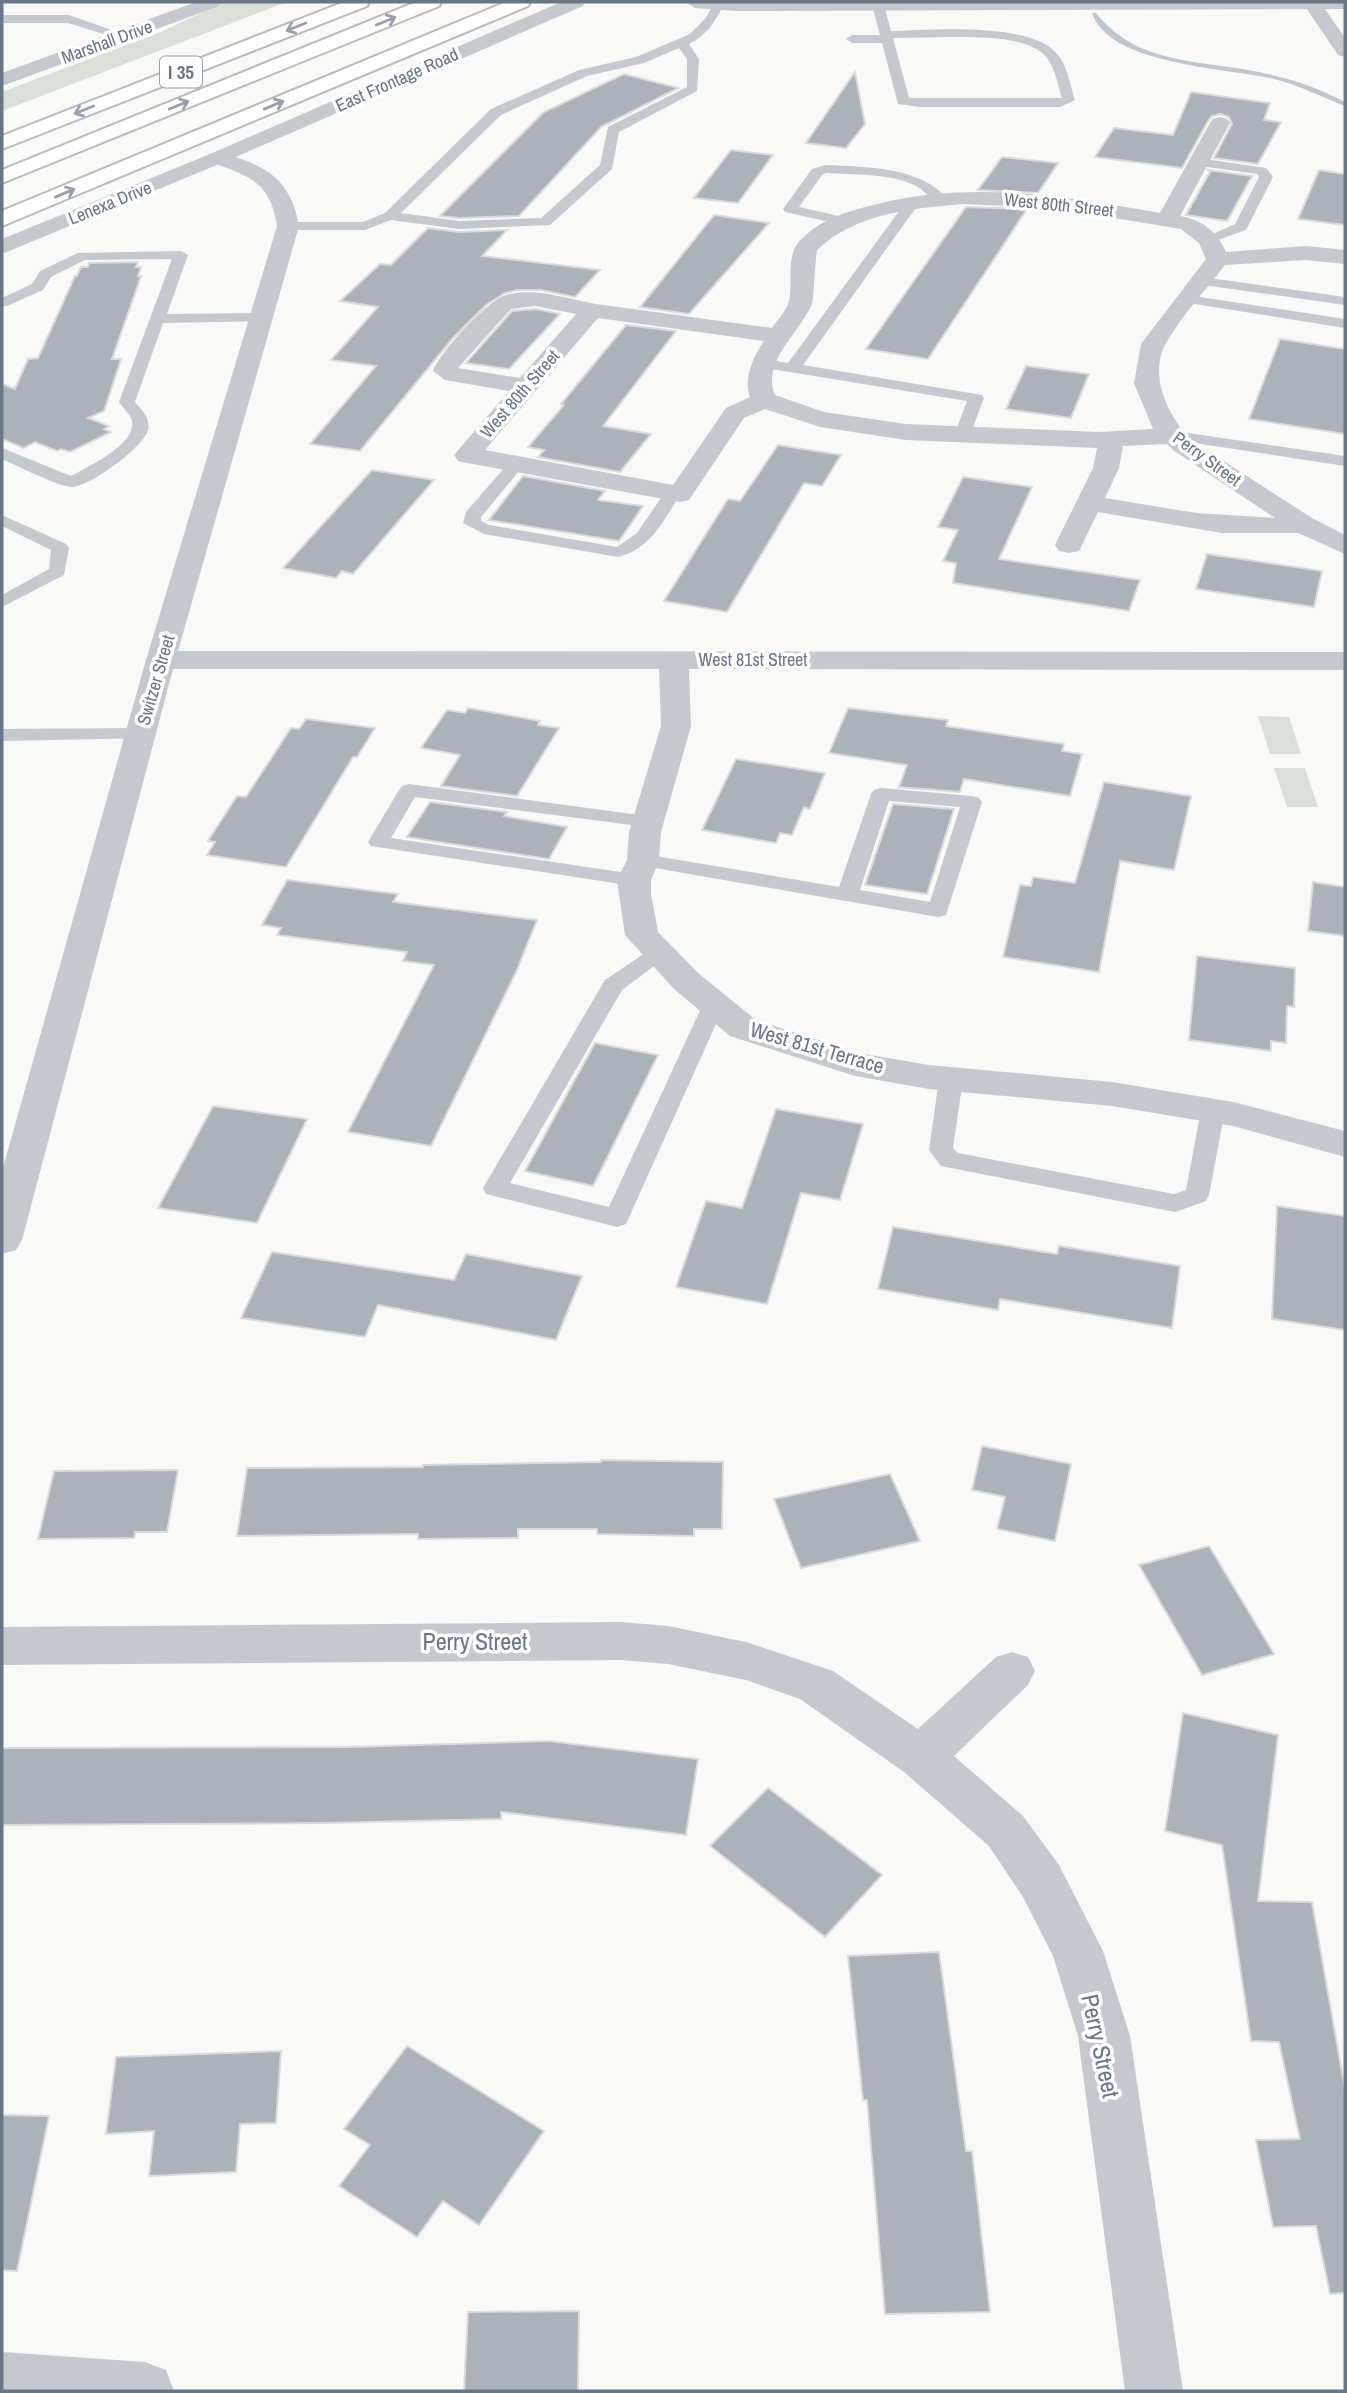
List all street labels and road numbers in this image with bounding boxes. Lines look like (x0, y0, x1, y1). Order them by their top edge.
street label: Marshall Drive (58, 14, 156, 70)
street label: East Frontage Road (331, 41, 462, 118)
road number: I 35 (160, 57, 202, 88)
street label: Lenexa Drive (64, 175, 155, 231)
street label: West 80th Street (1003, 186, 1115, 223)
street label: West 80th Street (474, 344, 565, 443)
street label: Perry Street (1168, 425, 1246, 492)
street label: Switzer Street (131, 632, 180, 728)
street label: West 81st Street (699, 647, 807, 672)
street label: West 81st Terrace (747, 1015, 888, 1081)
street label: Perry Street (423, 1625, 528, 1657)
street label: Perry Street (1074, 1991, 1128, 2101)

